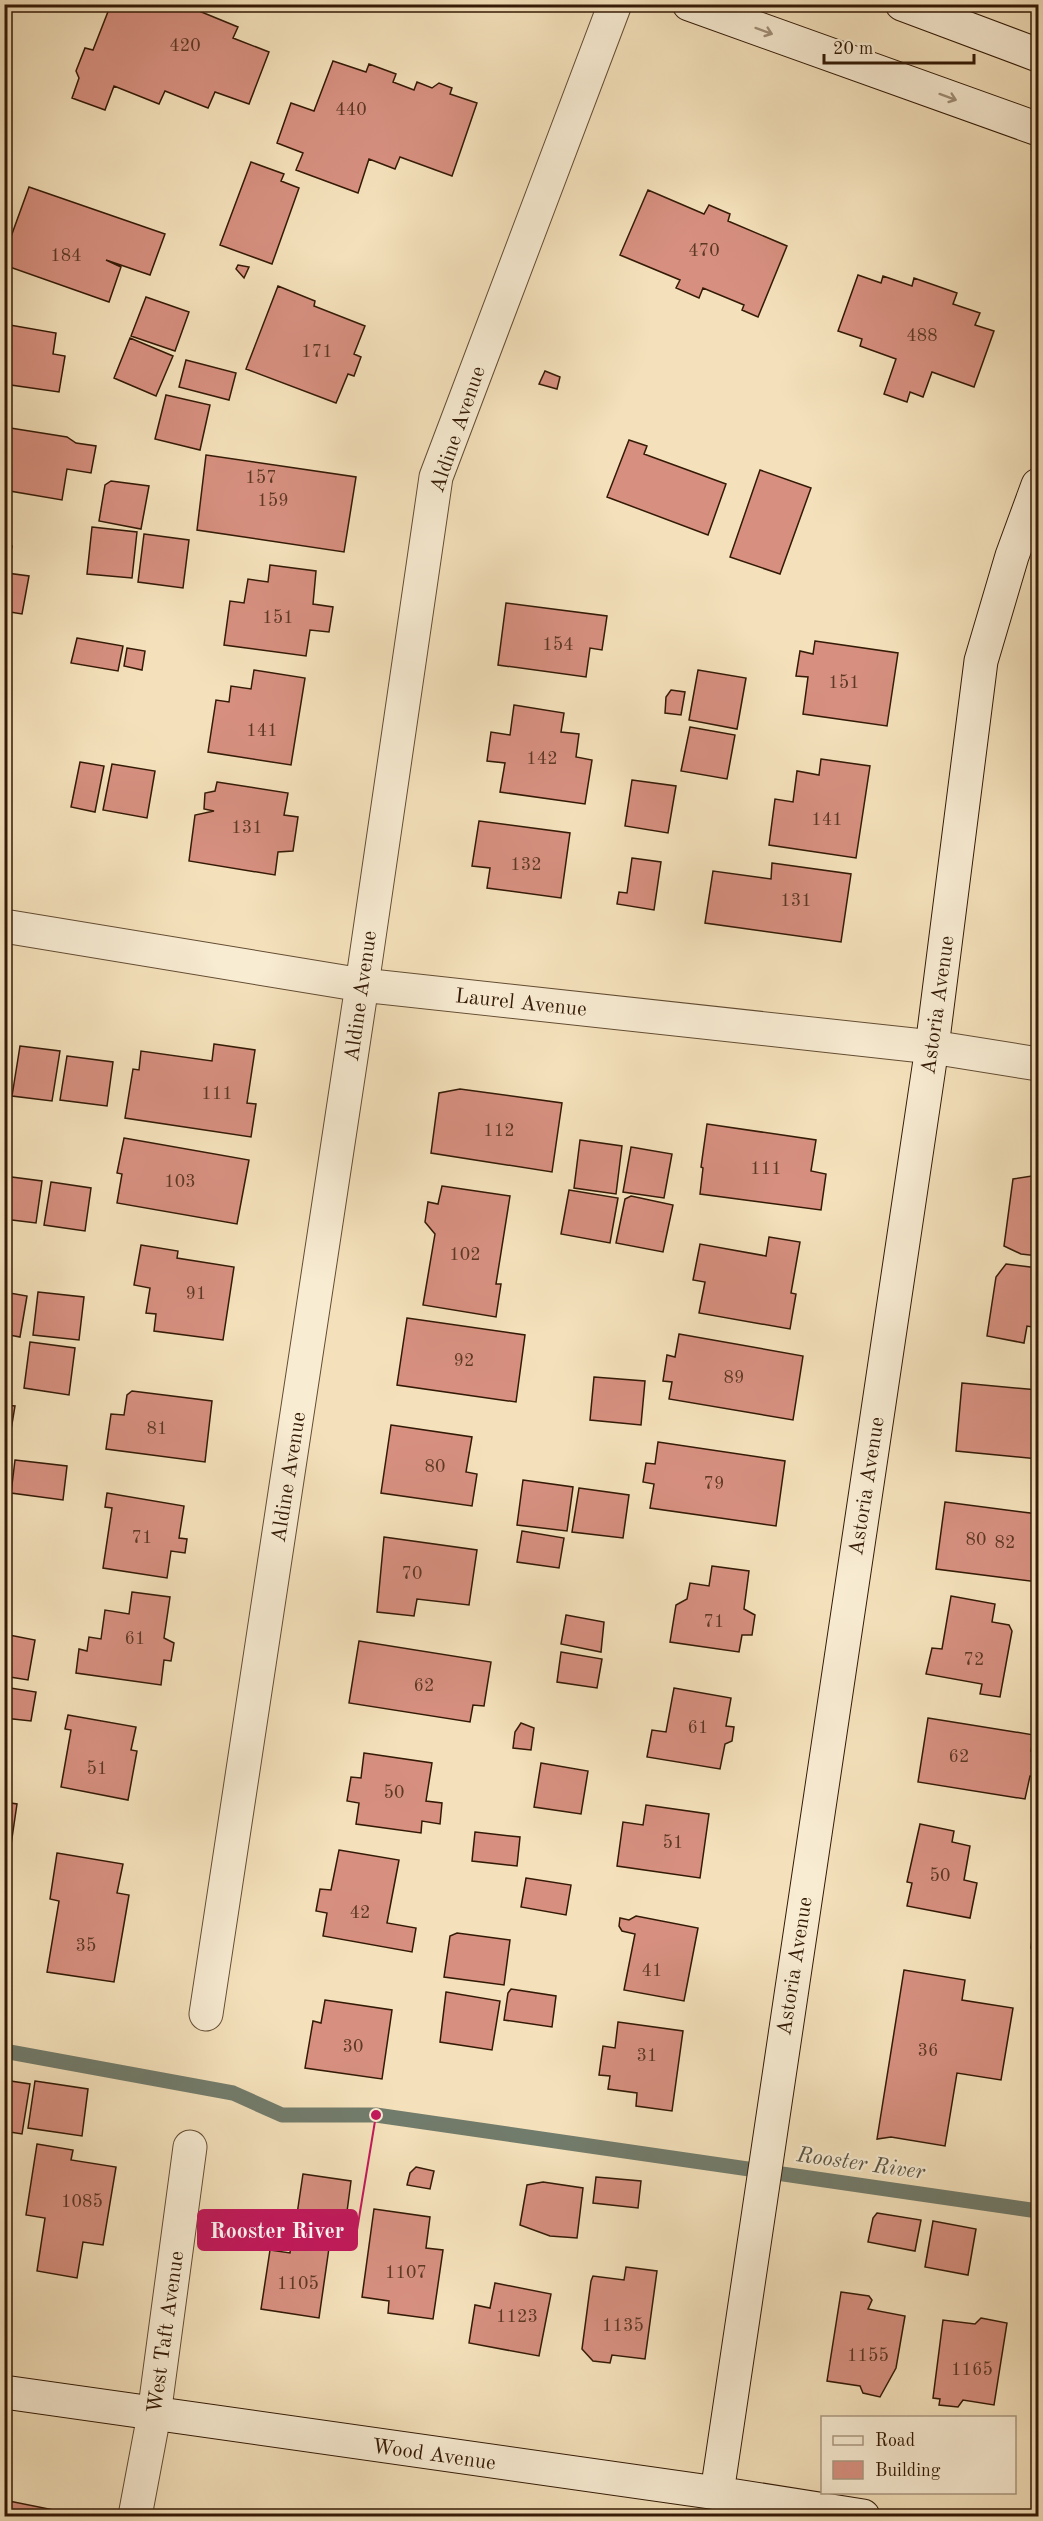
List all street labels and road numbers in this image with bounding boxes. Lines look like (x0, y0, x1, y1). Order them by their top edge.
street label: Aldine Avenue (427, 364, 490, 495)
street label: Aldine Avenue (342, 929, 381, 1063)
street label: Astoria Avenue (918, 934, 959, 1076)
street label: Laurel Avenue (454, 986, 588, 1021)
street label: Aldine Avenue (269, 1410, 310, 1544)
street label: Astoria Avenue (846, 1415, 889, 1557)
street label: Astoria Avenue (774, 1895, 817, 2037)
street label: West Taft Avenue (145, 2250, 188, 2415)
street label: Wood Avenue (371, 2436, 497, 2475)

